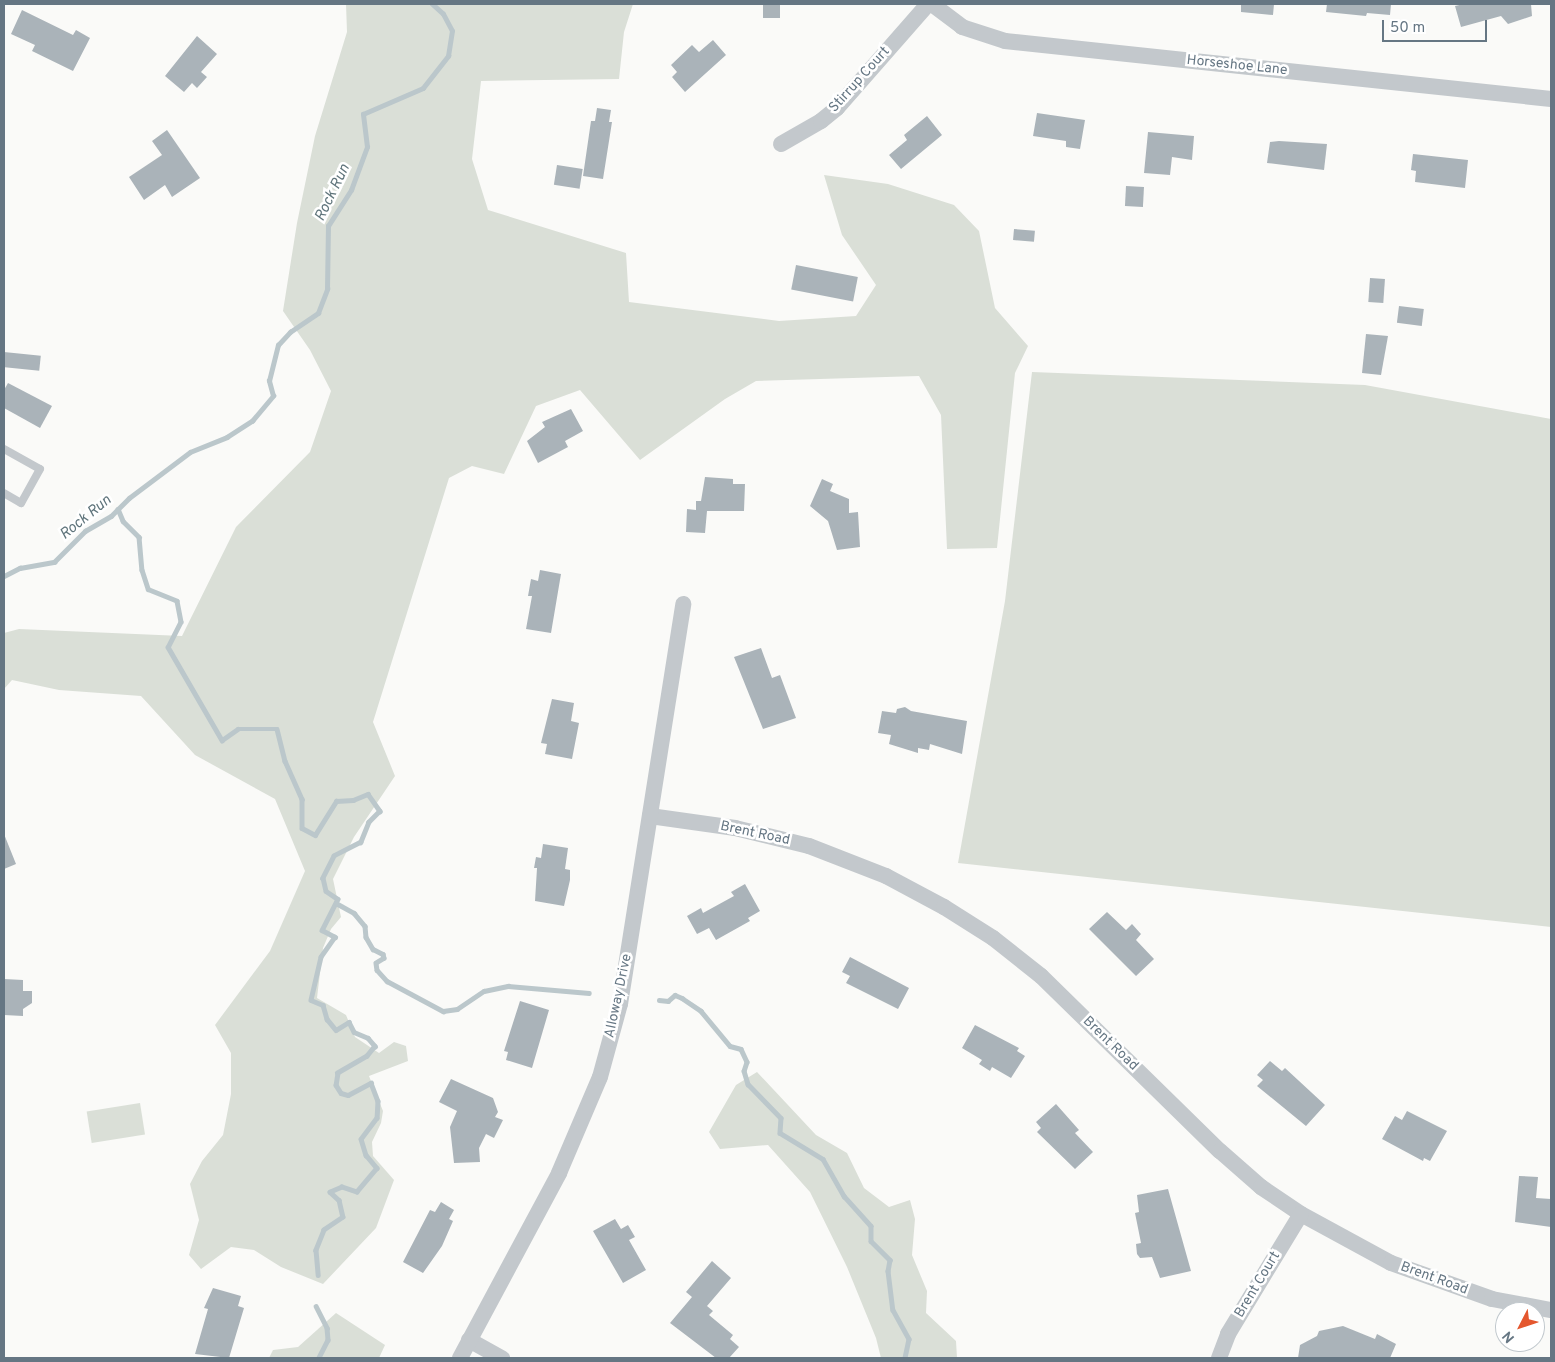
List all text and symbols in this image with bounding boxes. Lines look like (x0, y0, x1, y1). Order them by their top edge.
scale bar (1385, 10, 1490, 42)
text: 50 m (1390, 19, 1425, 38)
street label: Stirrup Court (826, 44, 894, 116)
street label: Horseshoe Lane (1186, 52, 1288, 80)
water label: Rock Run (312, 162, 354, 224)
water label: Rock Run (57, 492, 115, 544)
street label: Brent Road (719, 818, 791, 850)
street label: Alloway Drive (602, 952, 636, 1040)
street label: Brent Road (1079, 1013, 1141, 1075)
street label: Brent Court (1232, 1249, 1284, 1321)
street label: Brent Road (1398, 1259, 1470, 1299)
north arrow (1495, 1302, 1545, 1352)
text: N (1499, 1327, 1519, 1346)

